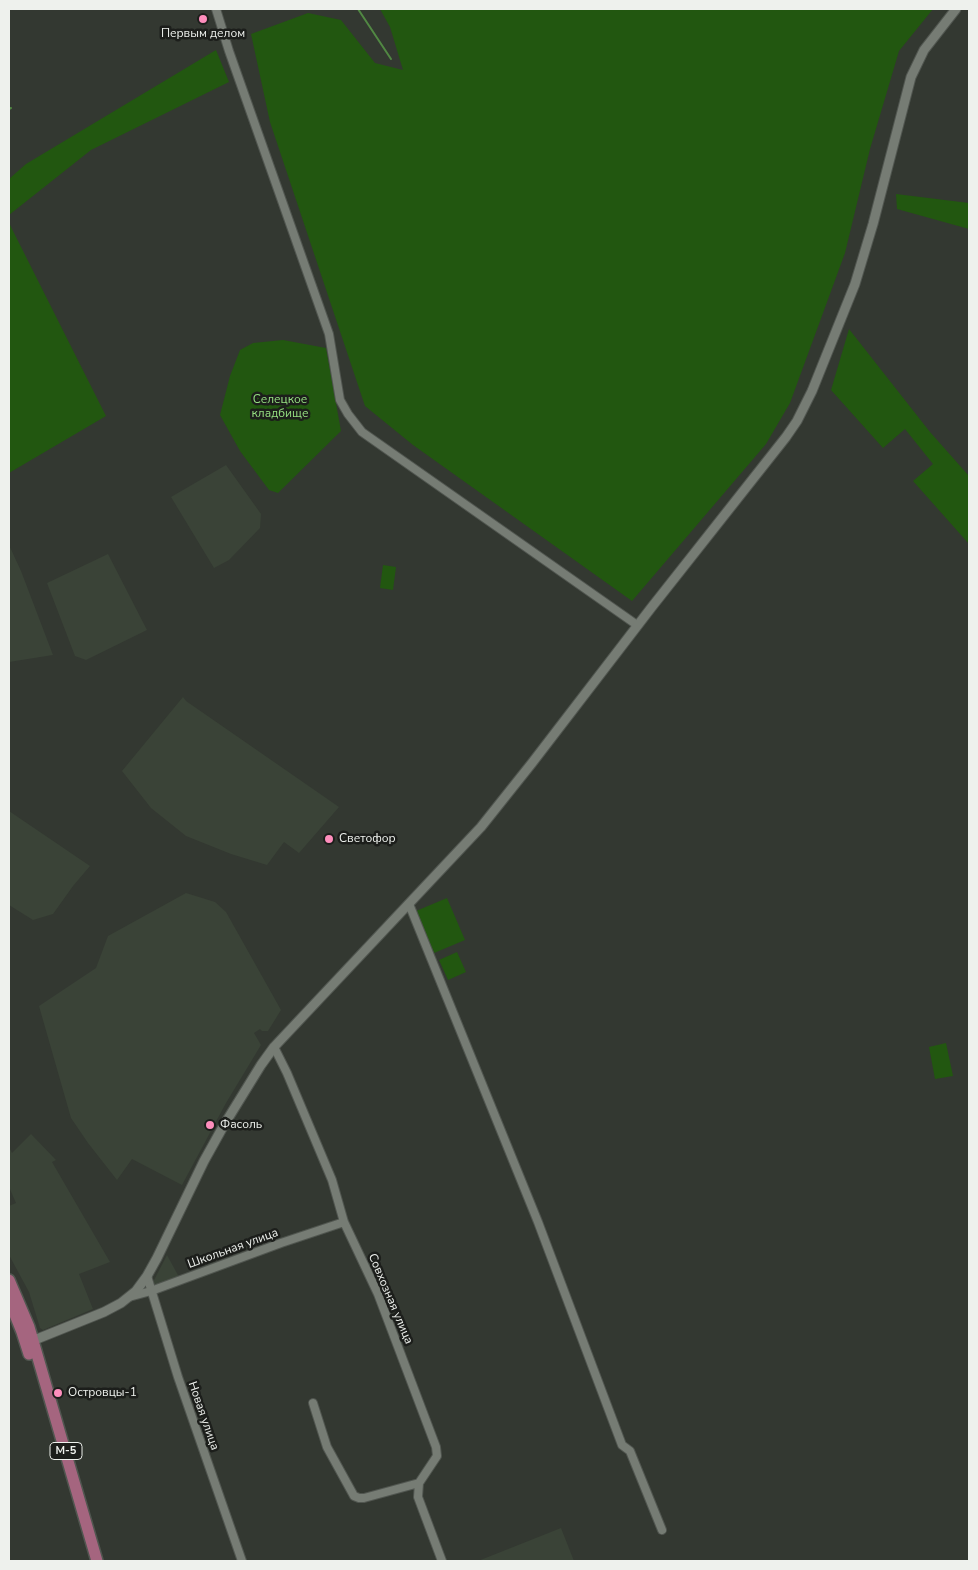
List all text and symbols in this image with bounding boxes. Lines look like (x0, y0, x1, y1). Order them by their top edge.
marker: Первым делом (197, 13, 209, 25)
place label: Первым делом (161, 27, 245, 41)
park label: Селецкое кладбище (252, 393, 308, 421)
place label: Светофор (339, 832, 396, 846)
marker: Светофор (323, 833, 335, 845)
place label: Фасоль (220, 1118, 262, 1132)
marker: Фасоль (204, 1119, 216, 1131)
street label: Школьная улица (186, 1226, 280, 1272)
street label: Совхозная улица (364, 1252, 416, 1346)
street label: Новая улица (184, 1380, 222, 1452)
place label: Островцы-1 (68, 1386, 137, 1400)
marker: Островцы-1 (52, 1387, 64, 1399)
road number: М-5 (50, 1442, 82, 1460)

